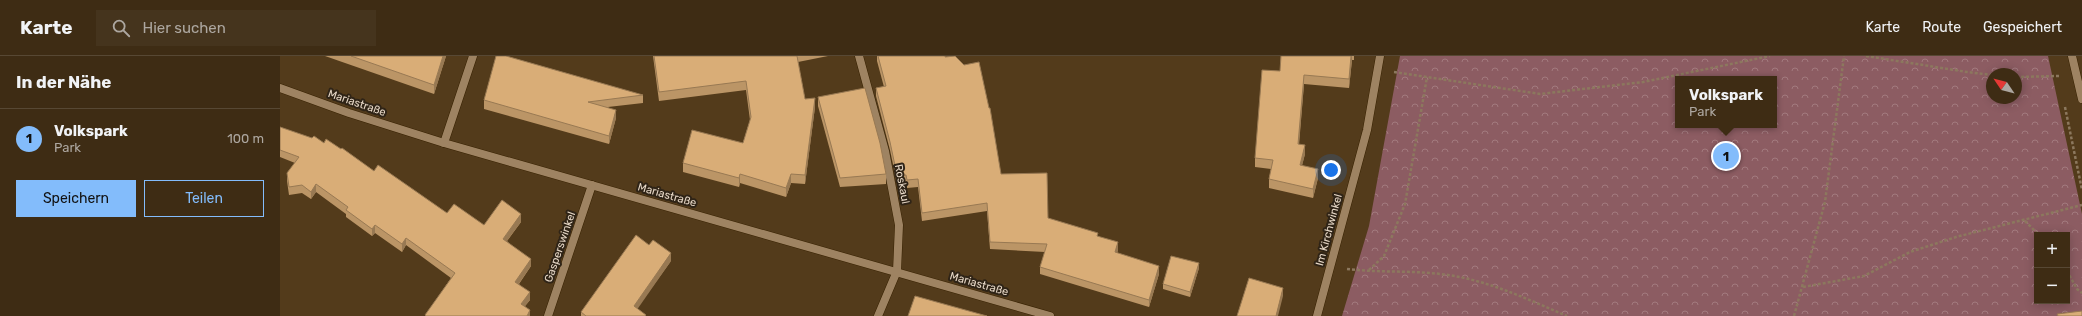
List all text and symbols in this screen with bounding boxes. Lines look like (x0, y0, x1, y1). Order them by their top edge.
search box (96, 10, 376, 46)
text: Karte (20, 16, 72, 39)
icon: search (110, 17, 132, 39)
text: Hier suchen (142, 19, 226, 37)
text: Karte (1865, 19, 1900, 36)
text: Route (1922, 19, 1961, 36)
text: Gespeichert (1983, 19, 2062, 36)
north arrow (1986, 68, 2022, 104)
text: In der Nähe (16, 72, 111, 92)
popup (1675, 76, 1777, 128)
text: Volkspark (1689, 86, 1763, 104)
street label: Mariastraße (326, 87, 388, 119)
text: Park (1689, 104, 1716, 119)
text: Volkspark (54, 122, 128, 140)
text: 1 (26, 131, 32, 146)
text: 100 m (227, 131, 264, 146)
text: Park (54, 140, 81, 155)
pin: 1 (1713, 141, 1739, 171)
your location (1321, 160, 1341, 180)
street label: Roskaul (892, 163, 912, 205)
button: Speichern (16, 180, 136, 217)
button: Teilen (144, 180, 264, 217)
street label: Mariastraße (636, 180, 698, 210)
street label: Im Kirchwinkel (1313, 193, 1345, 267)
street label: Gasperswinkel (542, 210, 578, 284)
map controls (2034, 232, 2070, 304)
button: + (2034, 232, 2070, 268)
button: − (2034, 268, 2070, 304)
street label: Mariastraße (948, 269, 1010, 299)

